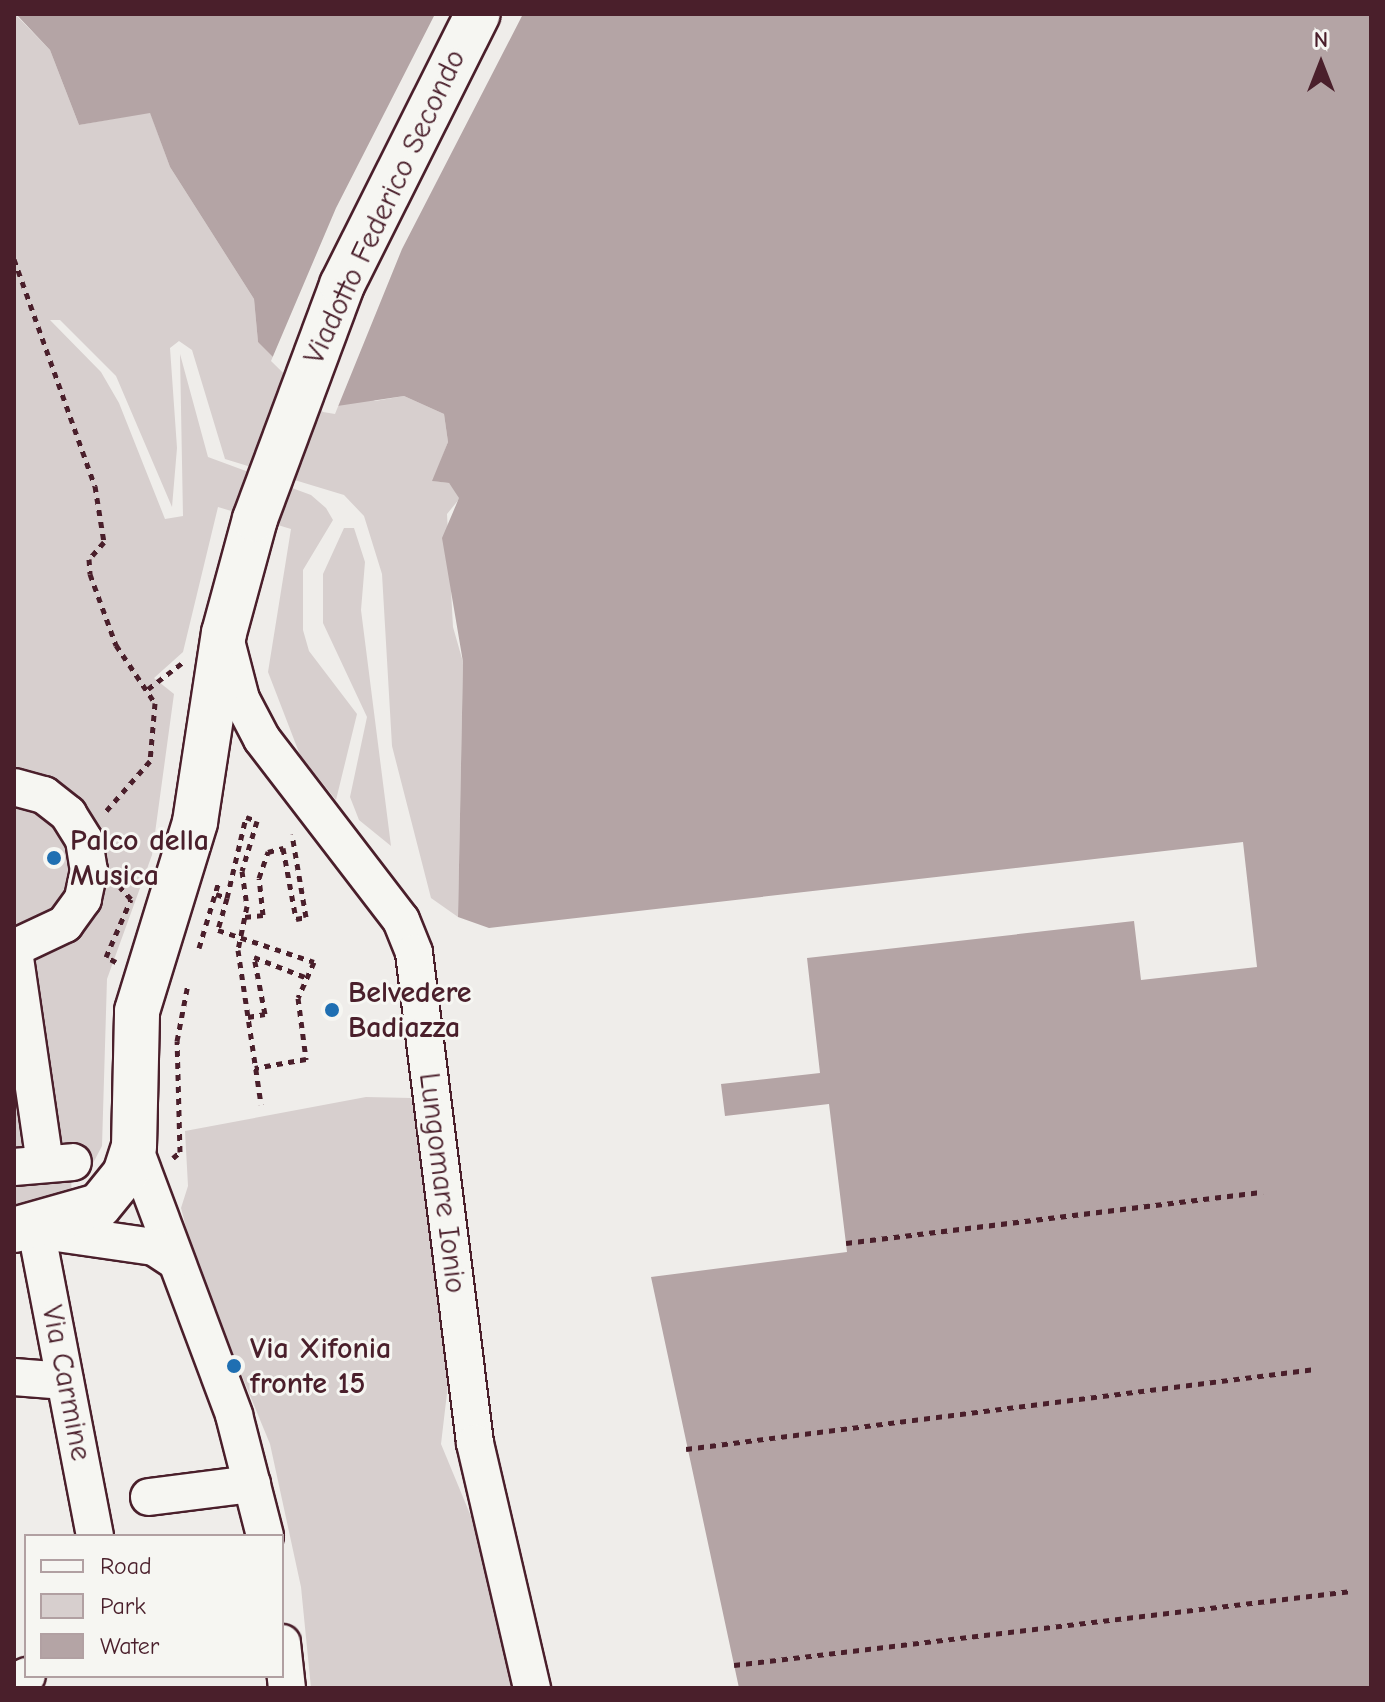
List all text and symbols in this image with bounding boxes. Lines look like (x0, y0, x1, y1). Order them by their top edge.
north arrow (1281, 24, 1361, 104)
text: N (1314, 27, 1328, 53)
street label: Viadotto Federico Secondo (296, 44, 474, 370)
place label: Palco della Musica (70, 823, 209, 894)
marker: Palco della Musica (45, 849, 63, 867)
place label: Belvedere Badiazza (348, 975, 471, 1046)
marker: Belvedere Badiazza (323, 1001, 341, 1019)
street label: Lungomare Ionio (411, 1071, 473, 1295)
street label: Via Carmine (33, 1302, 99, 1464)
place label: Via Xifonia fronte 15 (250, 1331, 391, 1402)
marker: Via Xifonia fronte 15 (225, 1357, 243, 1375)
legend (24, 1534, 284, 1678)
text: Road (100, 1552, 152, 1580)
text: Park (100, 1592, 146, 1620)
text: Water (100, 1632, 159, 1660)

